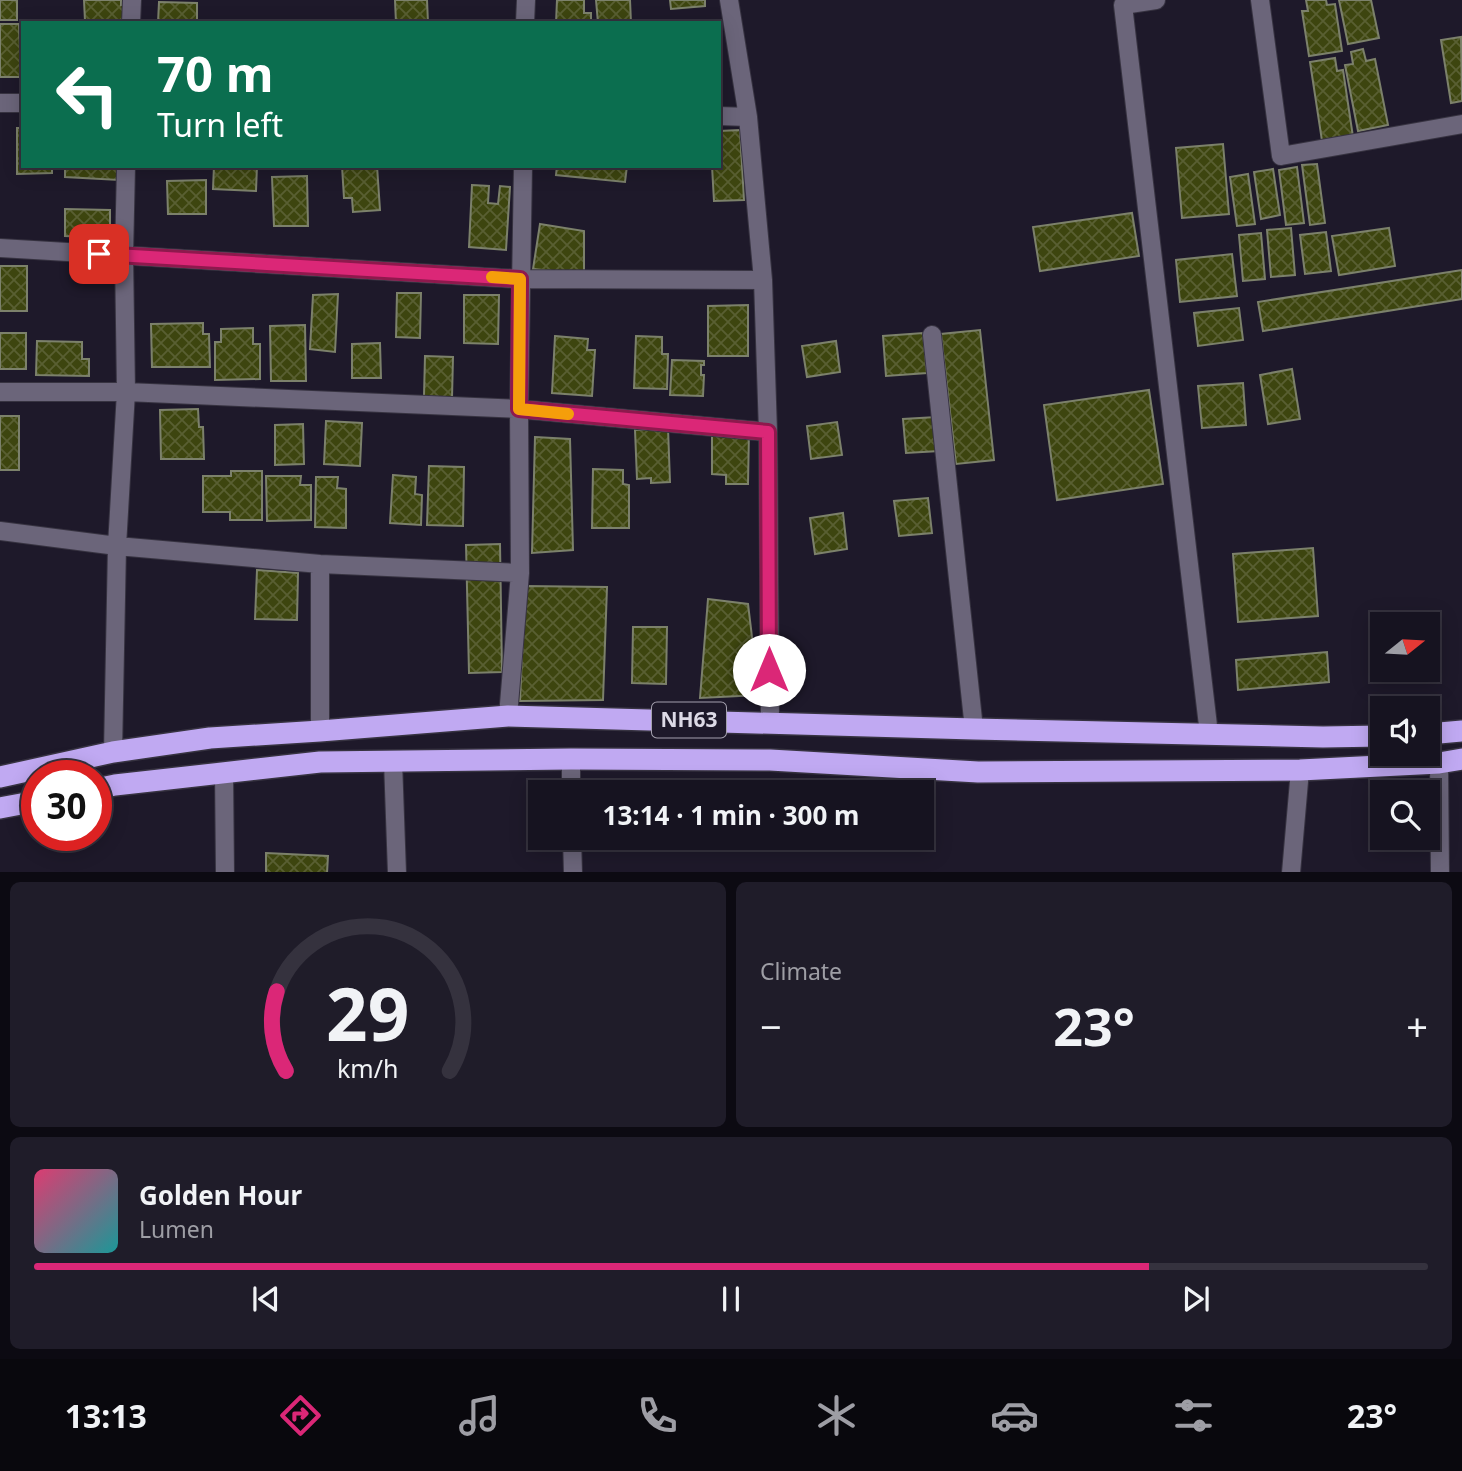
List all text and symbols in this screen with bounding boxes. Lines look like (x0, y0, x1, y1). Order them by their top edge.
text: 70 m (157, 40, 274, 106)
icon: left (42, 49, 133, 140)
text: Turn left (157, 103, 283, 146)
pin (69, 224, 129, 284)
icon: arrive (80, 235, 118, 273)
north arrow (1370, 612, 1440, 682)
map controls (1370, 612, 1440, 850)
position arrow (732, 633, 806, 707)
button: sound (1370, 696, 1440, 766)
road number: NH63 (652, 702, 726, 738)
speed limit sign: 30 (21, 760, 112, 851)
button: search (1370, 780, 1440, 850)
text: 13:14 · 1 min · 300 m (603, 797, 859, 833)
text: Climate (760, 955, 842, 987)
text: 29 (326, 963, 410, 1062)
text: 23° (1053, 990, 1135, 1061)
text: − (760, 1000, 782, 1052)
text: + (1406, 1000, 1428, 1052)
text: km/h (337, 1050, 399, 1084)
text: Golden Hour (139, 1177, 302, 1213)
text: Lumen (139, 1213, 214, 1245)
icon: previous (247, 1280, 285, 1318)
icon: pause (712, 1280, 750, 1318)
icon: next (1177, 1280, 1215, 1318)
icon: directions (276, 1391, 325, 1440)
icon: music (455, 1391, 504, 1440)
icon: phone (633, 1391, 682, 1440)
icon: climate (812, 1391, 861, 1440)
icon: car (990, 1391, 1039, 1440)
icon: filters (1169, 1391, 1218, 1440)
text: 13:13 (65, 1394, 147, 1437)
text: 23° (1347, 1394, 1397, 1437)

